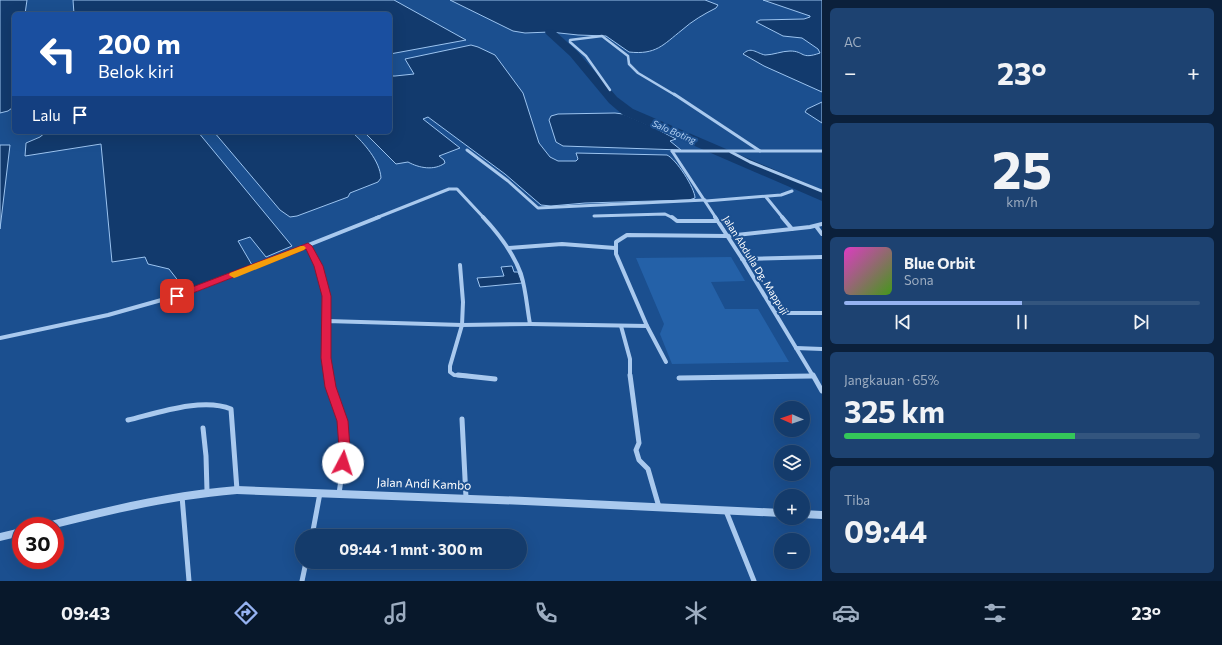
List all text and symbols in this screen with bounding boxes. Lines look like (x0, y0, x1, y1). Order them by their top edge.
text: 200 m (98, 26, 181, 60)
icon: left (32, 28, 84, 80)
text: AC (844, 34, 862, 50)
text: 23° (997, 54, 1047, 91)
text: − (844, 59, 857, 86)
text: + (1187, 59, 1200, 86)
text: Belok kiri (98, 60, 174, 82)
icon: arrive (69, 104, 91, 126)
text: Lalu (32, 106, 61, 124)
water label: Salo Boting (651, 117, 699, 146)
text: 25 (992, 136, 1052, 200)
text: km/h (1006, 194, 1038, 210)
street label: Jalan Abdulla Dg. Mappuji (721, 213, 791, 317)
text: Blue Orbit (904, 254, 975, 272)
text: Sona (904, 272, 934, 288)
pin (160, 279, 194, 313)
icon: arrive (166, 285, 188, 307)
icon: previous (892, 311, 914, 333)
icon: pause (1011, 311, 1033, 333)
icon: next (1130, 311, 1152, 333)
text: Jangkauan · 65% (844, 372, 939, 388)
text: 325 km (844, 392, 945, 429)
north arrow (774, 401, 810, 437)
map controls (774, 401, 810, 569)
position arrow (322, 442, 364, 484)
button: layers (774, 445, 810, 481)
street label: Jalan Andi Kambo (376, 474, 472, 493)
button: + (774, 489, 810, 525)
text: Tiba (844, 492, 870, 508)
text: 09:44 (844, 512, 927, 549)
speed limit sign: 30 (12, 517, 64, 569)
button: − (774, 533, 810, 569)
text: 09:44 · 1 mnt · 300 m (339, 540, 483, 558)
icon: directions (232, 599, 260, 627)
icon: music (382, 599, 410, 627)
icon: phone (532, 599, 560, 627)
icon: climate (682, 599, 710, 627)
icon: car (832, 599, 860, 627)
icon: filters (981, 599, 1009, 627)
text: 09:43 (61, 602, 110, 624)
text: 23° (1131, 602, 1161, 624)

